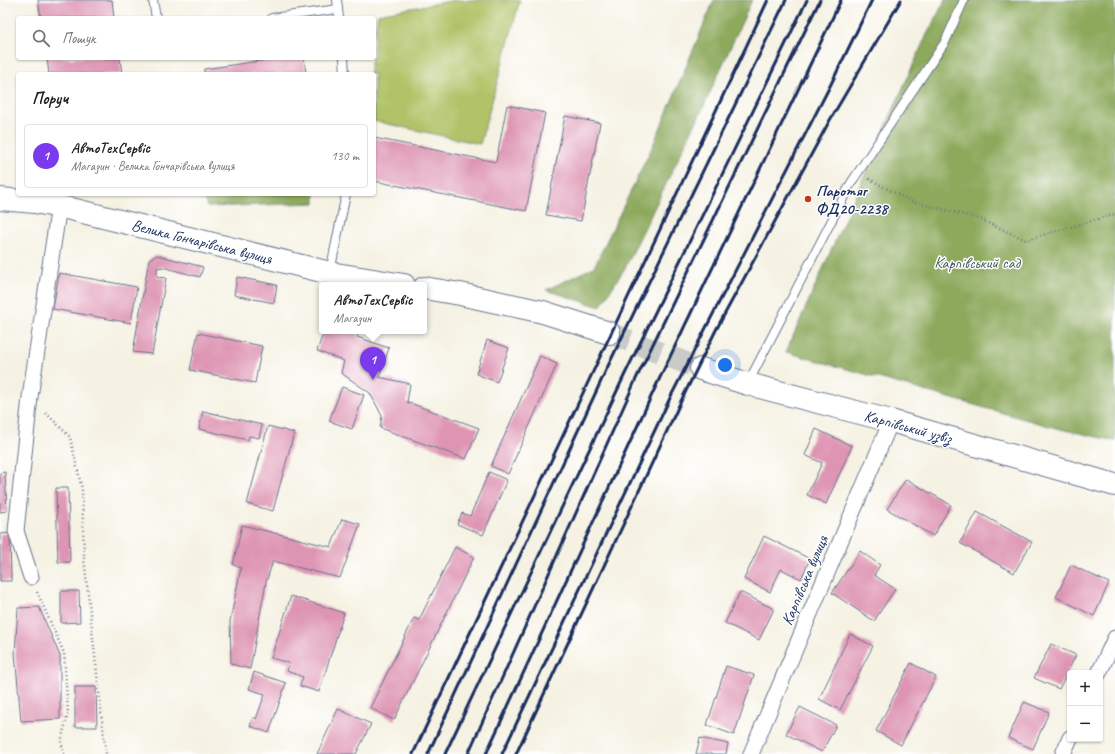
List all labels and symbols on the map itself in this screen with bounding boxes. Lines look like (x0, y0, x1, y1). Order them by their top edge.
place label: Паротяг ФД20-2238 (816, 181, 889, 219)
marker: Паротяг ФД20-2238 (803, 194, 813, 204)
street label: Велика Гончарівська вулиця (130, 215, 275, 269)
park label: Карпівський сад (934, 253, 1022, 273)
pin: 1 (360, 347, 386, 380)
your location (715, 355, 735, 375)
street label: Карпівський узвіз (862, 406, 955, 449)
street label: Карпівська вулиця (777, 531, 833, 628)

